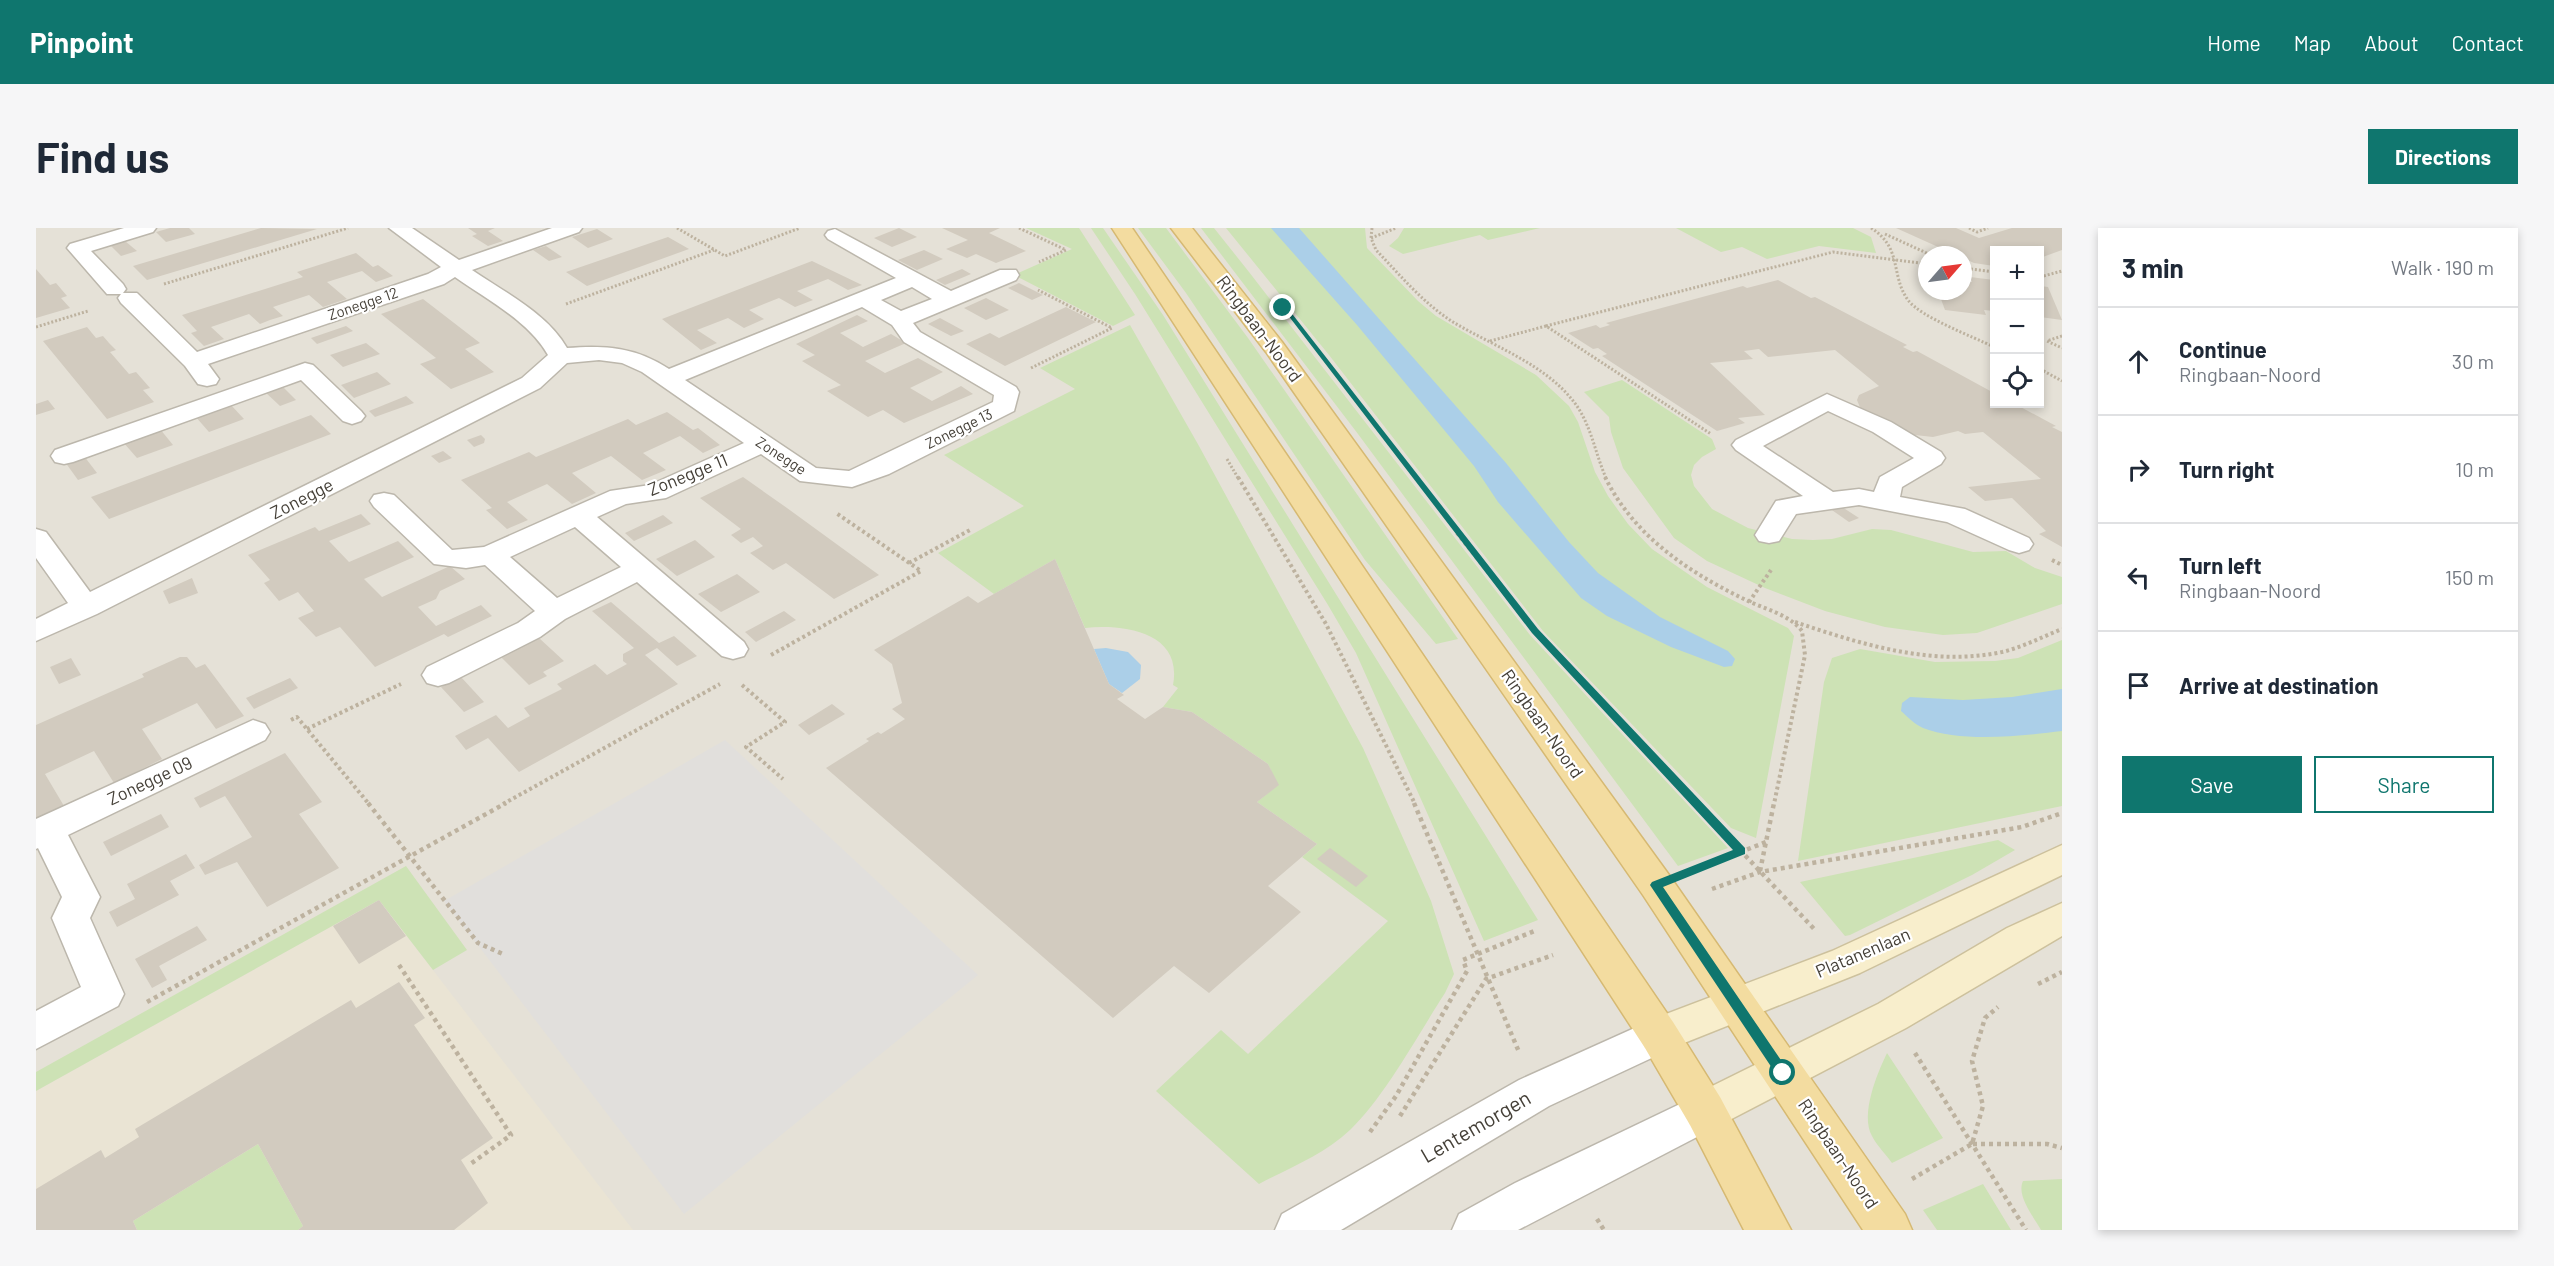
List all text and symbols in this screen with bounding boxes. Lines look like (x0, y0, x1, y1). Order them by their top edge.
text: Pinpoint (30, 25, 134, 59)
text: Home (2207, 30, 2261, 55)
text: Map (2294, 30, 2331, 55)
text: About (2364, 30, 2419, 55)
text: Contact (2452, 30, 2524, 55)
button: Directions (2368, 129, 2518, 184)
text: Find us (36, 131, 169, 181)
north arrow (1918, 246, 1972, 300)
map controls (1990, 246, 2044, 408)
button: + (1990, 246, 2044, 300)
text: 3 min (2122, 252, 2184, 283)
text: Walk · 190 m (2391, 255, 2494, 279)
street label: Ringbaan-Noord (1213, 271, 1307, 386)
street label: Zonegge 12 (325, 283, 400, 323)
route end (1269, 294, 1295, 320)
button: − (1990, 300, 2044, 354)
text: Continue (2179, 336, 2267, 362)
icon: ahead (2122, 345, 2155, 378)
text: 30 m (2452, 349, 2494, 373)
button: locate (1990, 354, 2044, 408)
text: Ringbaan-Noord (2179, 362, 2321, 386)
street label: Zonegge 13 (922, 404, 995, 452)
street label: Zonegge (753, 432, 810, 478)
street label: Zonegge 11 (645, 448, 731, 500)
icon: right (2122, 453, 2155, 486)
text: Turn right (2179, 456, 2274, 482)
text: 10 m (2455, 457, 2494, 481)
street label: Zonegge (266, 473, 337, 523)
text: Turn left (2179, 552, 2262, 578)
icon: left (2122, 561, 2155, 594)
text: 150 m (2445, 565, 2494, 589)
text: Ringbaan-Noord (2179, 578, 2321, 602)
street label: Ringbaan-Noord (1497, 665, 1589, 782)
icon: arrive (2122, 669, 2155, 702)
text: Arrive at destination (2179, 672, 2378, 698)
street label: Zonegge 09 (104, 751, 195, 809)
button: Save (2122, 756, 2302, 813)
button: Share (2314, 756, 2494, 813)
street label: Platanenlaan (1812, 922, 1913, 982)
route start (1769, 1059, 1795, 1085)
street label: Lentemorgen (1416, 1084, 1535, 1167)
street label: Ringbaan-Noord (1794, 1094, 1884, 1213)

